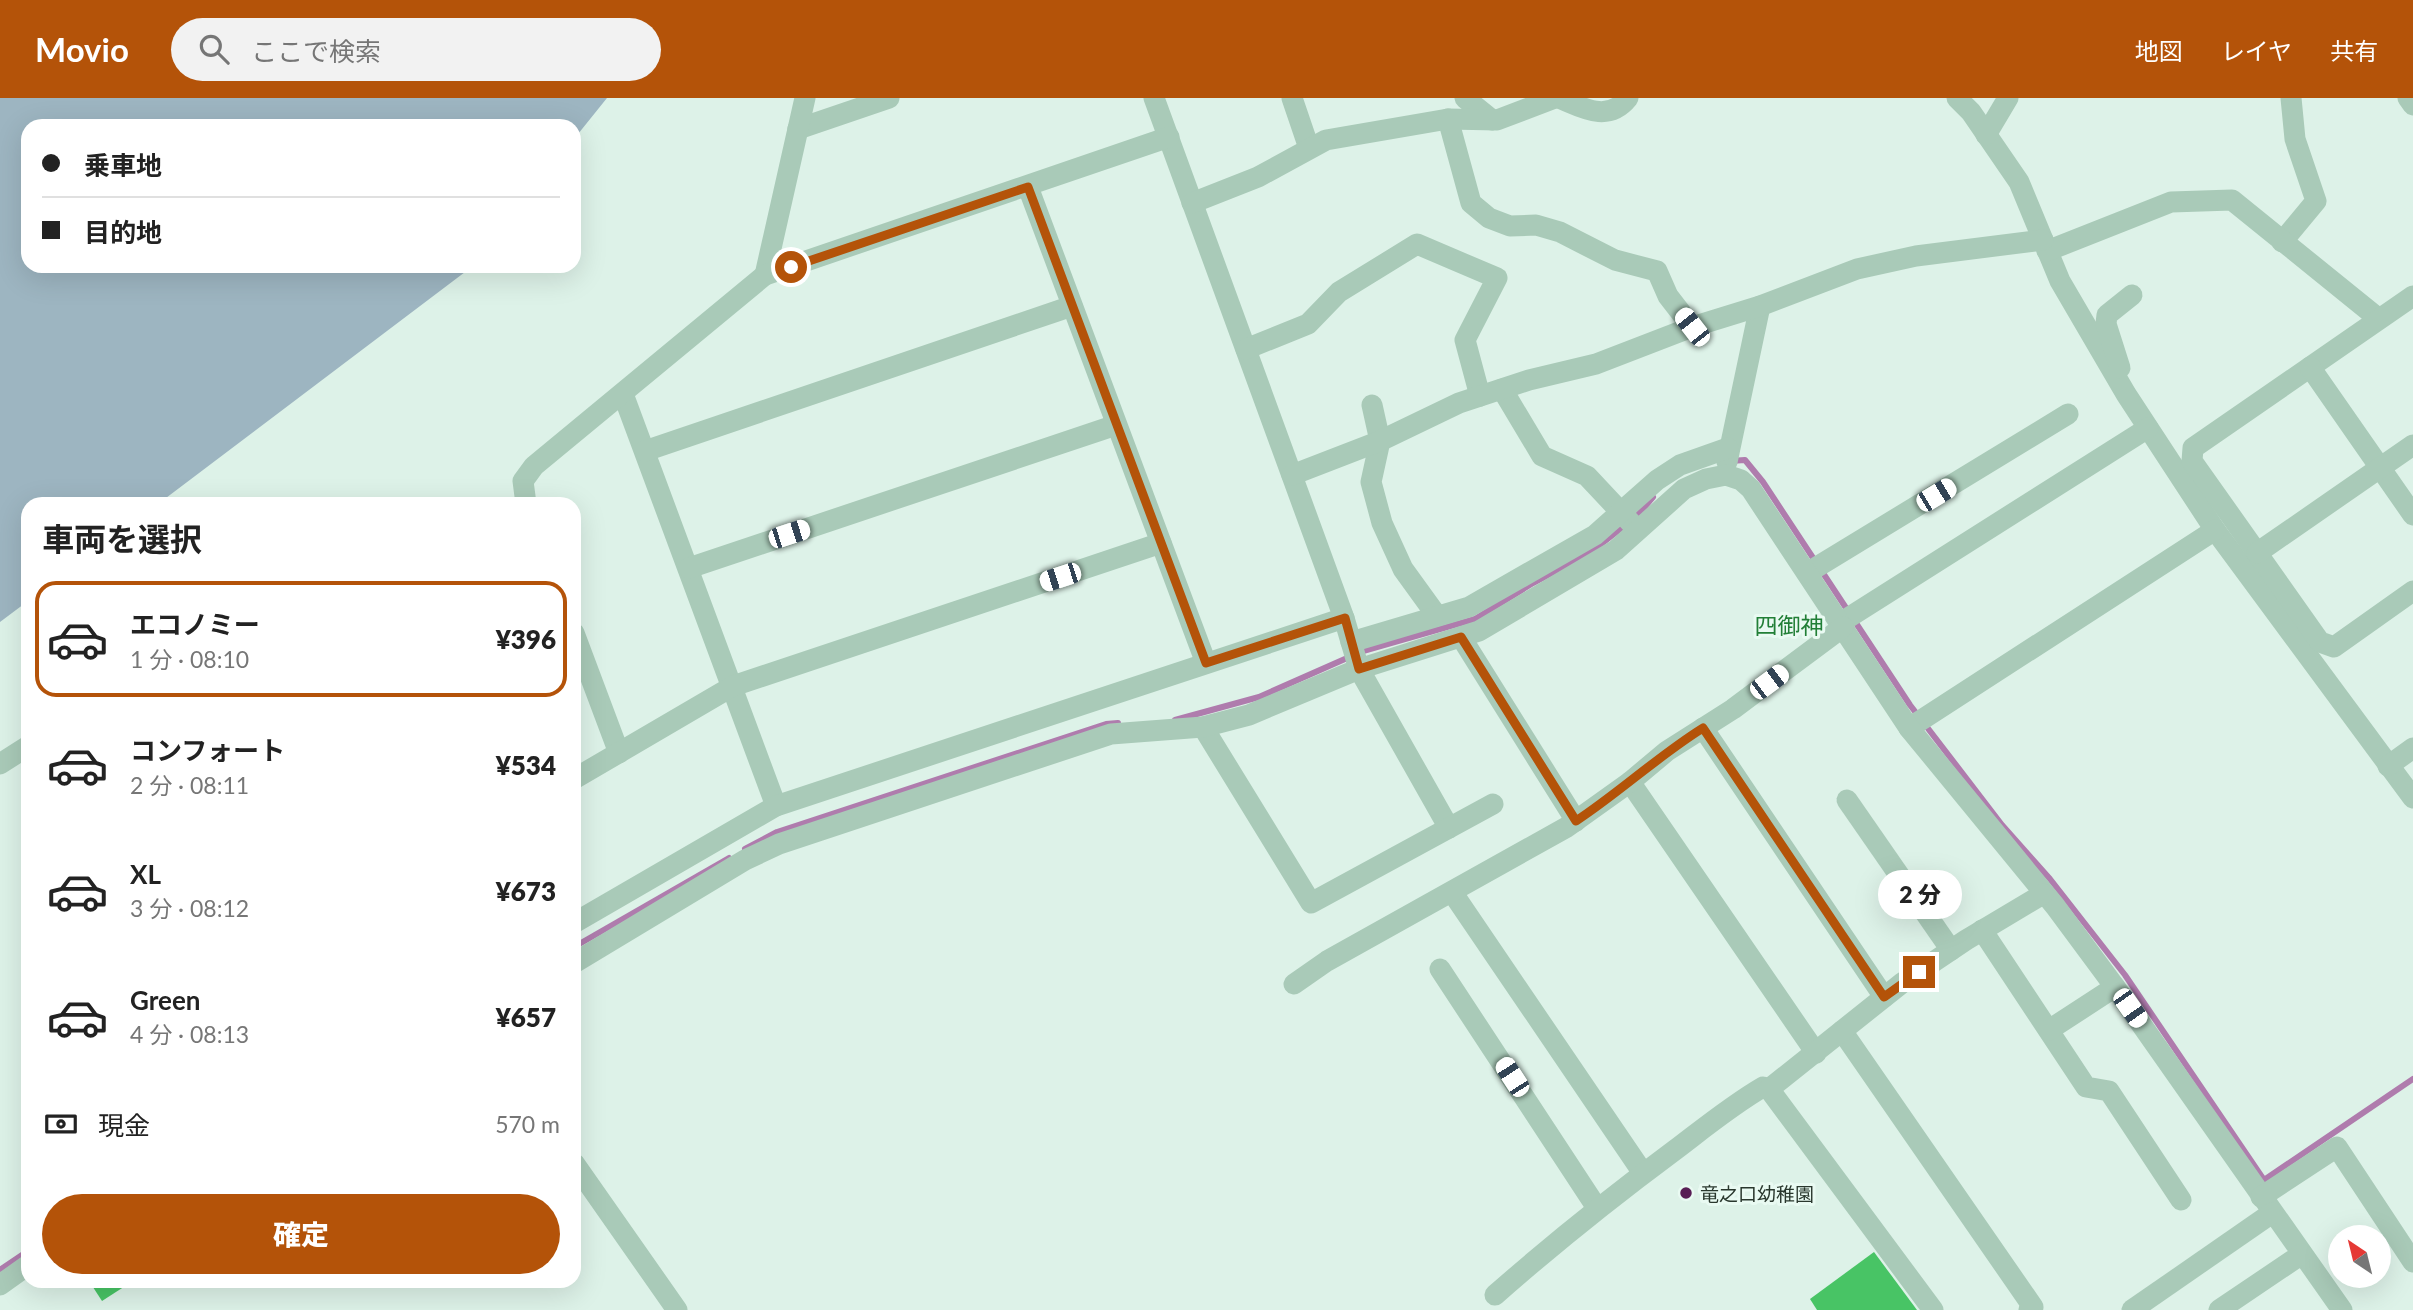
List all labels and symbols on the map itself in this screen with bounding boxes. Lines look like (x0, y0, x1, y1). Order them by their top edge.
route start (775, 251, 807, 283)
car (1671, 304, 1714, 350)
car (1913, 475, 1960, 515)
car (766, 518, 813, 550)
car (1037, 561, 1084, 593)
district label: 四御神 (1755, 611, 1824, 639)
car (1746, 661, 1793, 703)
callout: 2 分 (1877, 870, 1961, 920)
route end (1903, 956, 1935, 988)
car (2110, 985, 2151, 1031)
car (1492, 1054, 1533, 1100)
place label: 竜之口幼稚園 (1700, 1182, 1814, 1205)
marker: 竜之口幼稚園 (1678, 1185, 1694, 1201)
north arrow (2328, 1225, 2390, 1288)

